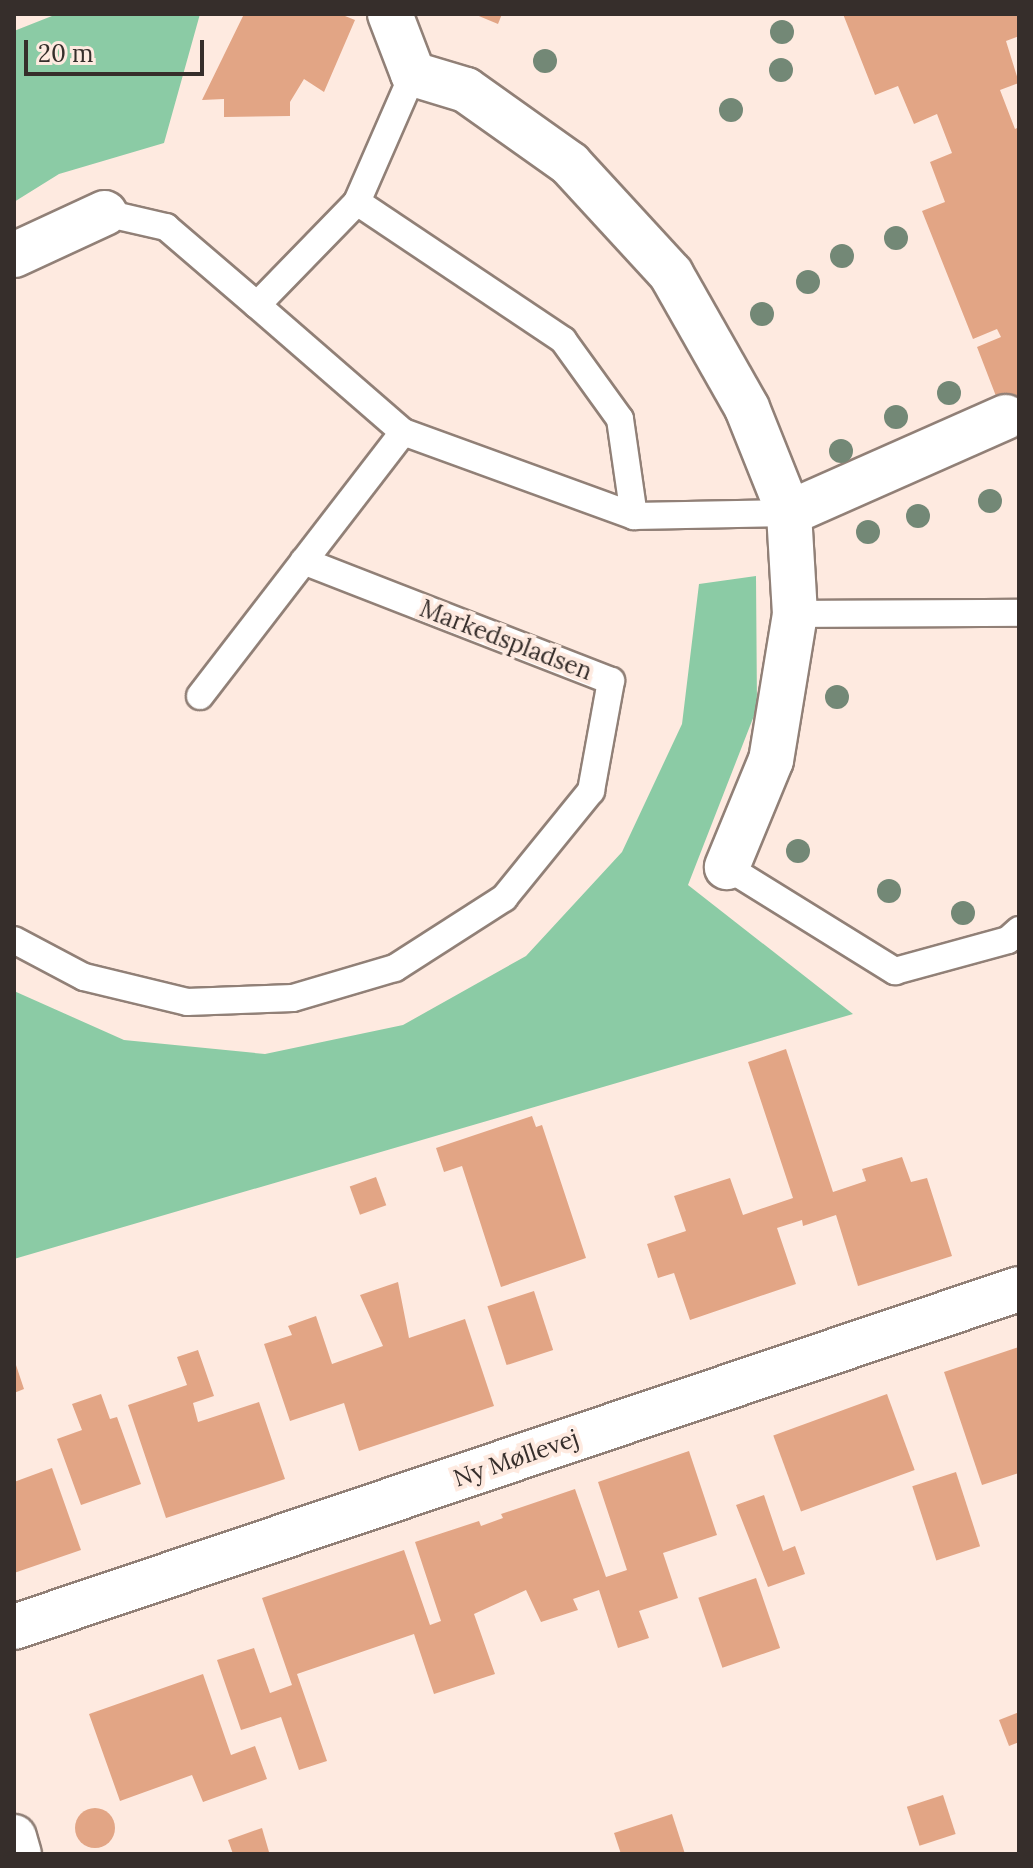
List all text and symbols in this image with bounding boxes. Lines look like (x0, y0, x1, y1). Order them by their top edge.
scale bar (28, 24, 208, 74)
text: 20 m (38, 38, 94, 69)
street label: Markedspladsen (416, 594, 596, 686)
street label: Ny Møllevej (450, 1423, 582, 1493)

